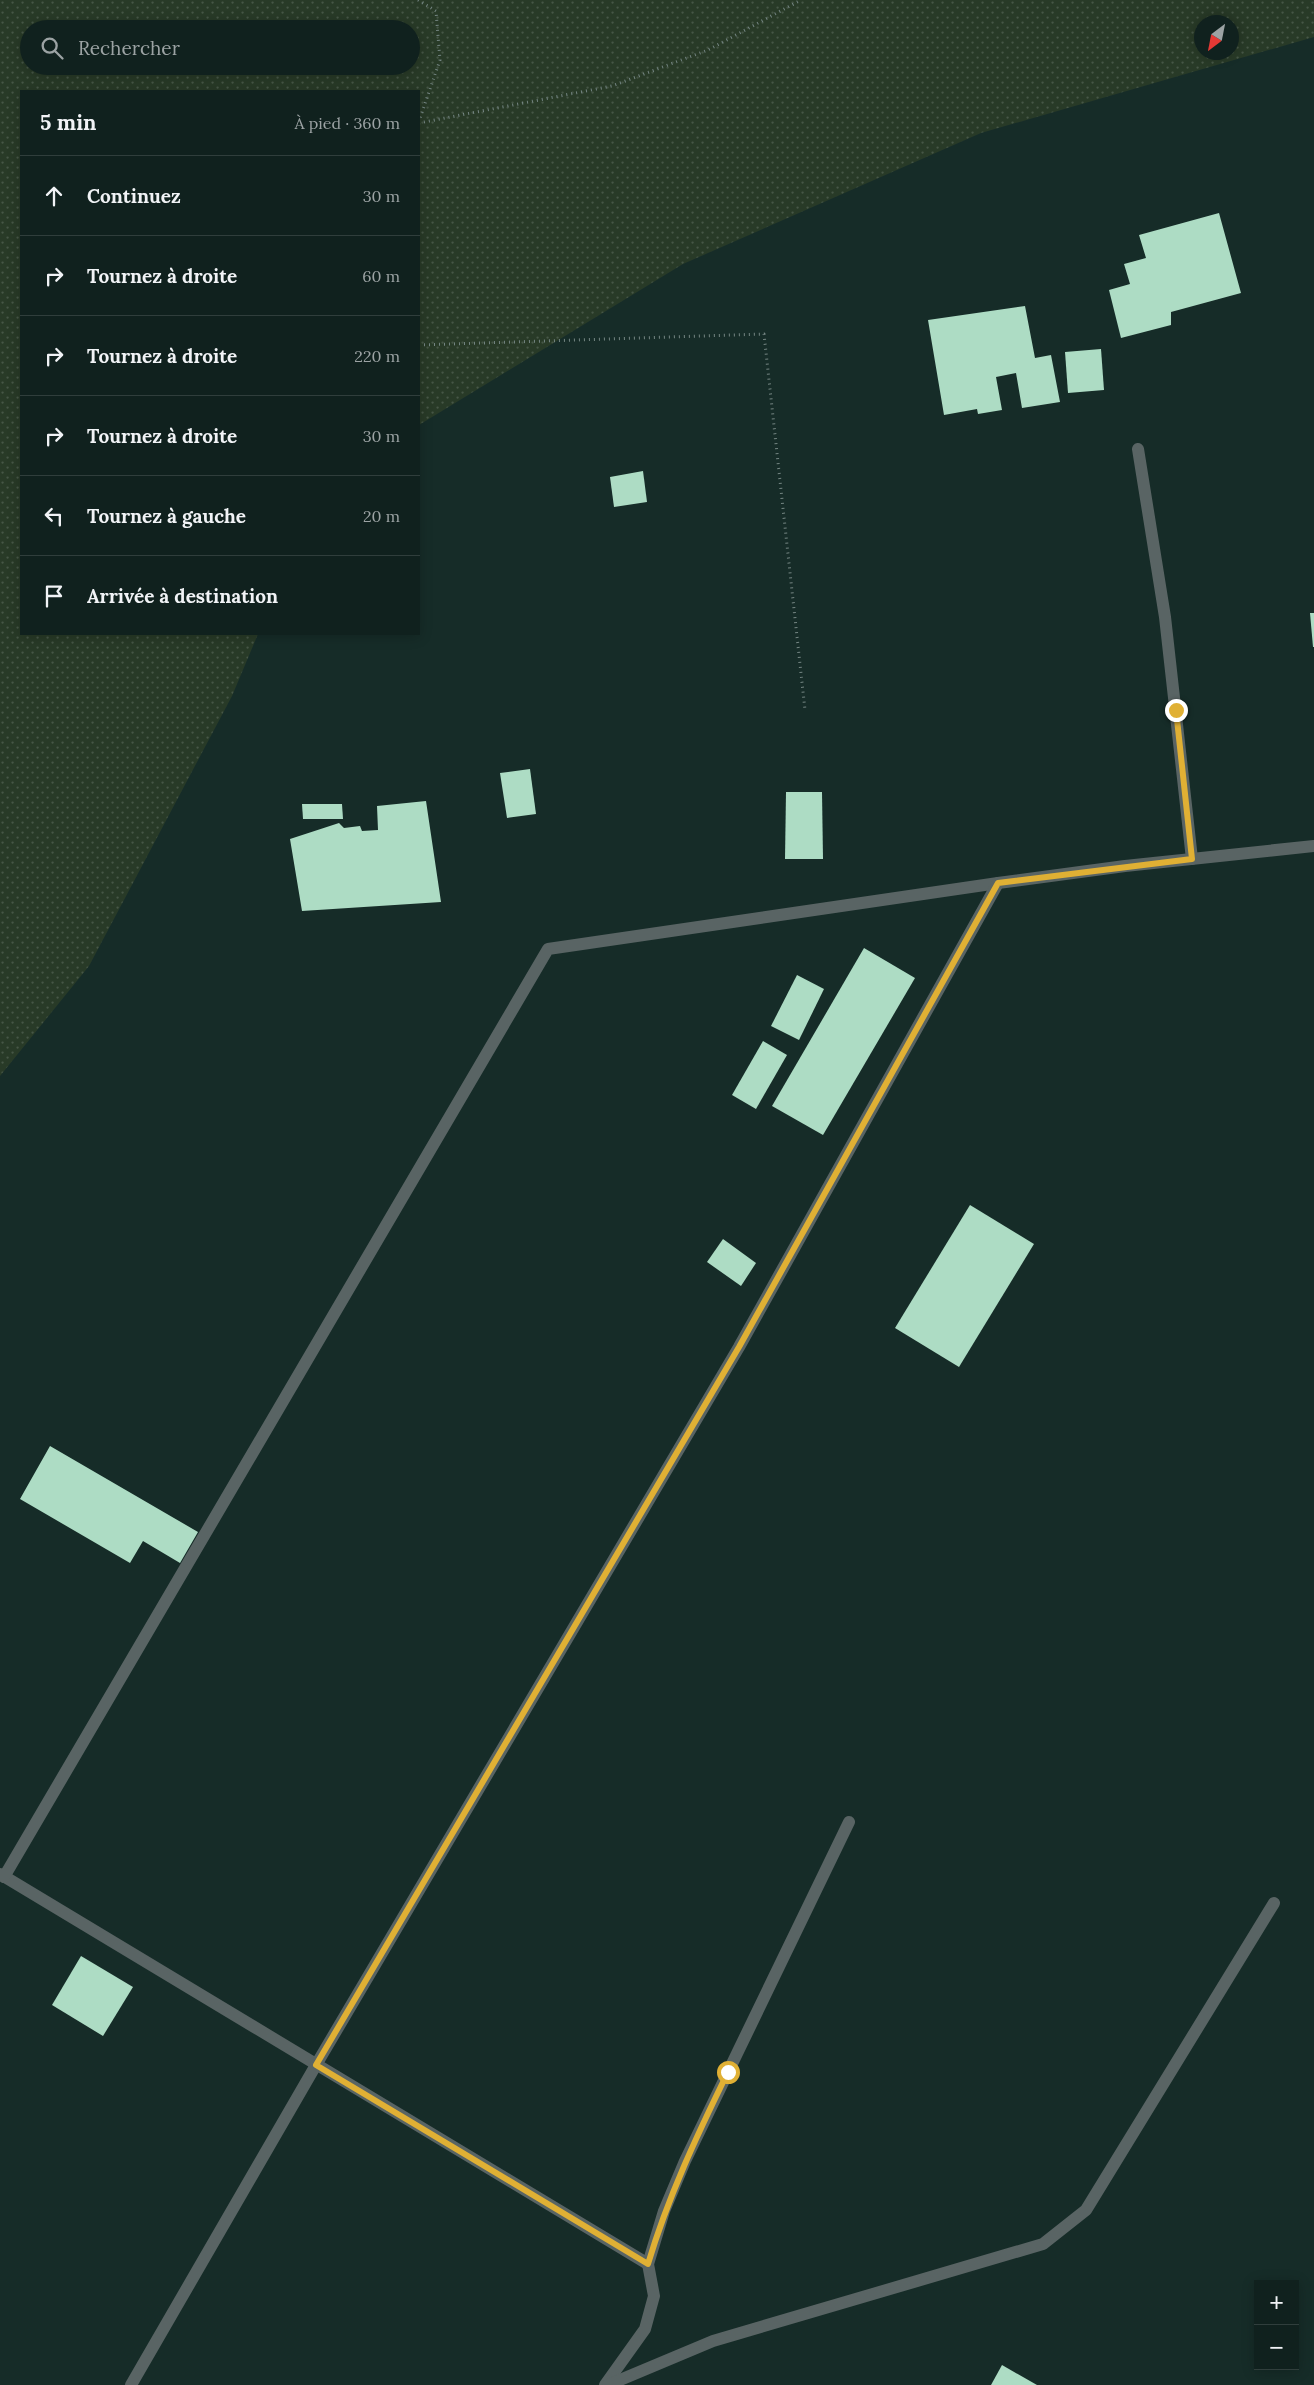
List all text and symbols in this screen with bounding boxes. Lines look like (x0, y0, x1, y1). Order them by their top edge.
north arrow (1194, 15, 1239, 60)
search box (20, 20, 420, 75)
icon: search (38, 34, 66, 62)
text: Rechercher (78, 36, 180, 60)
text: 5 min (40, 109, 96, 136)
text: À pied · 360 m (295, 113, 400, 133)
icon: ahead (40, 182, 68, 210)
text: Continuez (87, 184, 181, 208)
text: 30 m (363, 186, 400, 206)
icon: right (40, 262, 68, 290)
text: Tournez à droite (87, 264, 237, 288)
text: 60 m (362, 266, 400, 286)
icon: right (40, 342, 68, 370)
text: Tournez à droite (87, 344, 237, 368)
text: 220 m (354, 346, 400, 366)
icon: right (40, 422, 68, 450)
text: Tournez à droite (87, 424, 237, 448)
text: 30 m (363, 426, 400, 446)
icon: left (40, 502, 68, 530)
text: Tournez à gauche (87, 504, 246, 528)
text: 20 m (363, 506, 400, 526)
icon: arrive (40, 582, 68, 610)
text: Arrivée à destination (87, 584, 278, 608)
route end (1165, 699, 1188, 722)
route start (717, 2061, 740, 2084)
map controls (1254, 2280, 1299, 2370)
button: + (1254, 2280, 1299, 2325)
button: − (1254, 2325, 1299, 2370)

